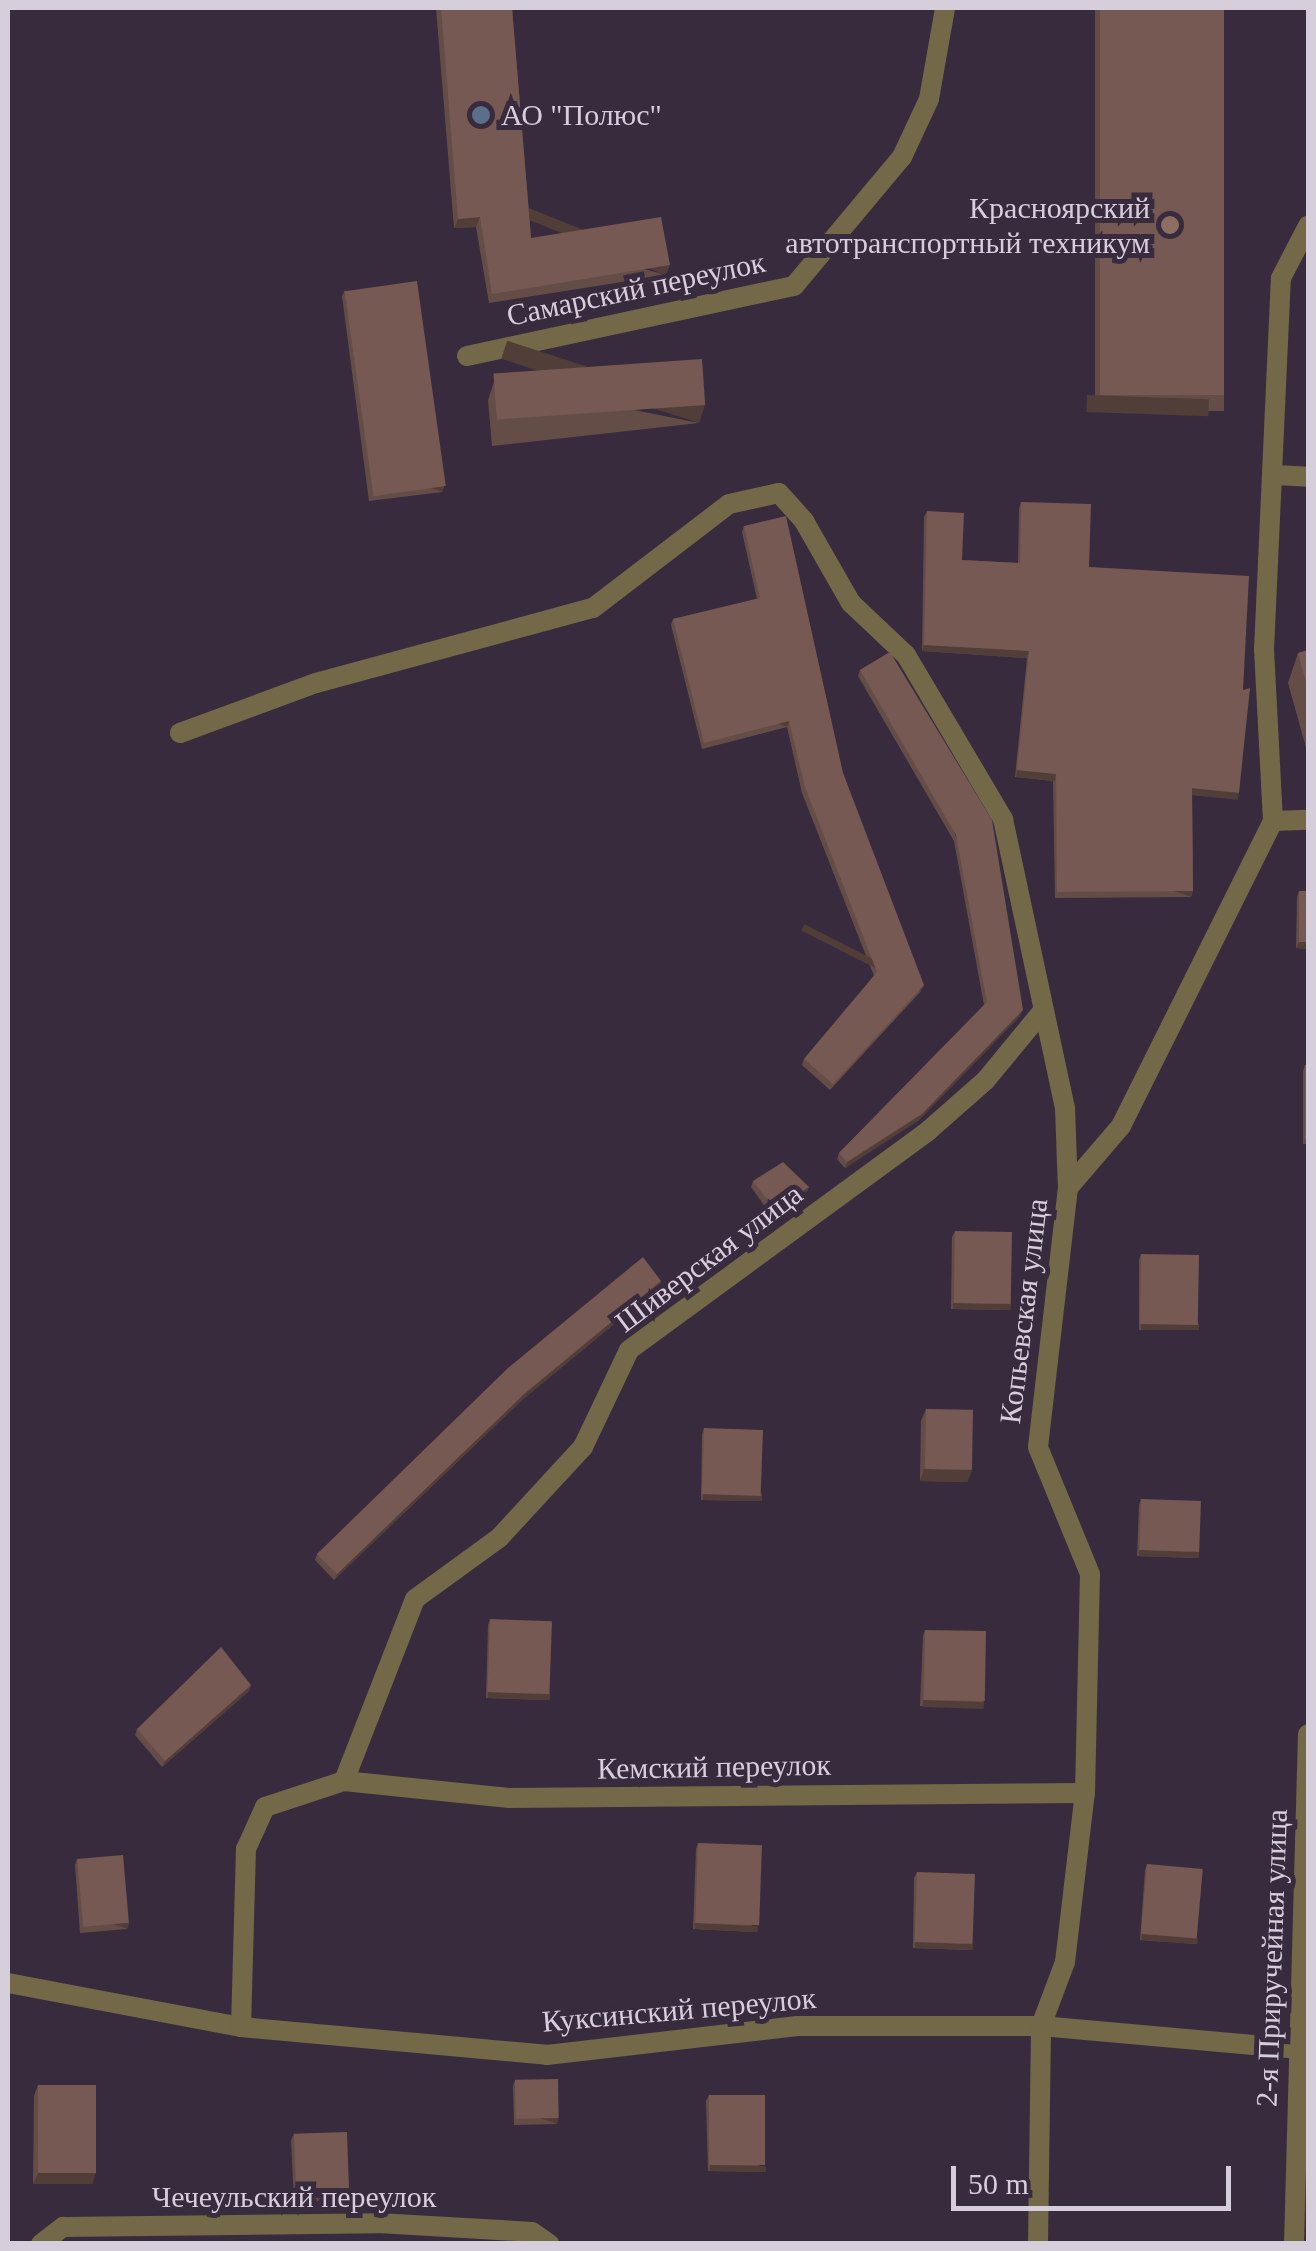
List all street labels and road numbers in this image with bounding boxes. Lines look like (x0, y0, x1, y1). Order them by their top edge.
street label: Самарский переулок (504, 244, 768, 334)
street label: Шиверская улица (608, 1176, 810, 1340)
street label: Копьевская улица (992, 1196, 1056, 1426)
street label: Кемский переулок (597, 1747, 831, 1787)
street label: 2-я Приручейная улица (1249, 1809, 1295, 2107)
street label: Куксинский переулок (541, 1980, 817, 2040)
street label: Чечеульский переулок (152, 2179, 436, 2215)

